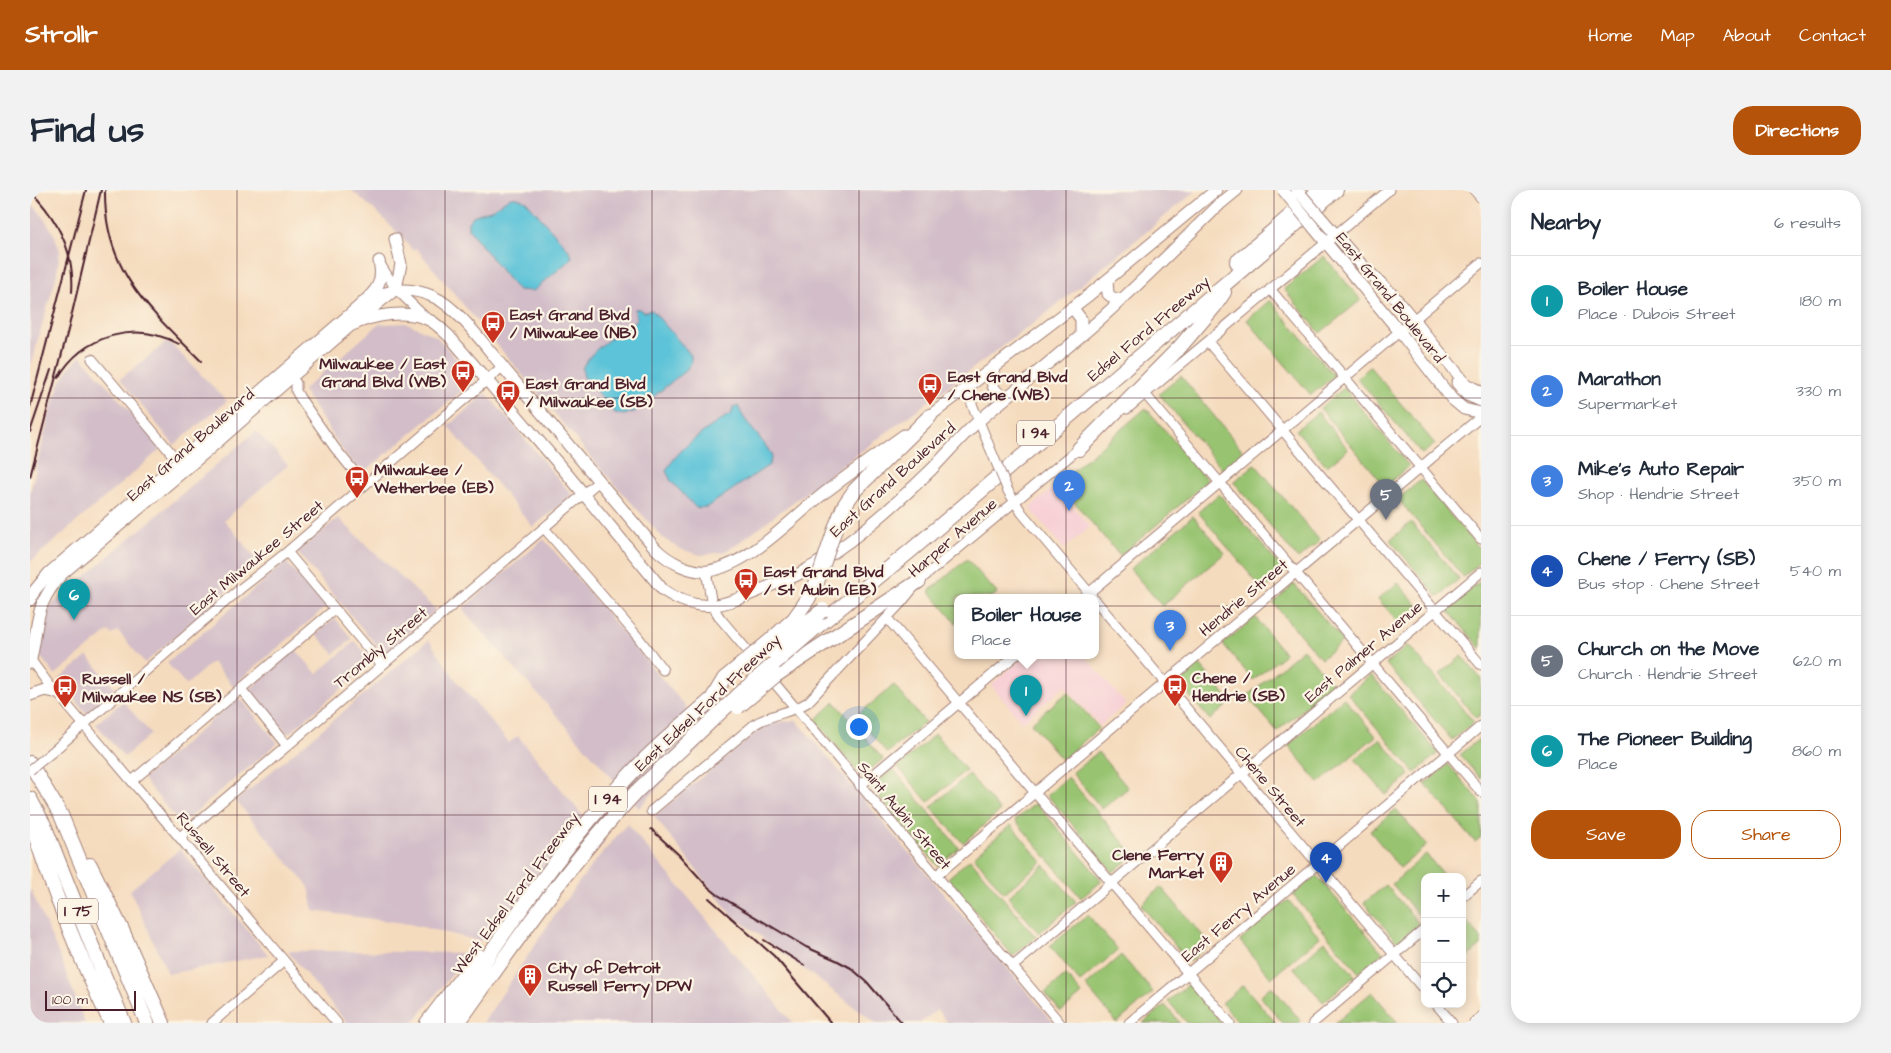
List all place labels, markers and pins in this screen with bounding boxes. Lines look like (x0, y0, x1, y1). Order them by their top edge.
place label: East Grand Blvd / Milwaukee (NB) (510, 304, 637, 344)
bus stop icon: East Grand Blvd / Milwaukee (NB) (480, 310, 506, 344)
place label: Milwaukee / East Grand Blvd (WB) (319, 353, 447, 393)
bus stop icon: Milwaukee / East Grand Blvd (WB) (450, 359, 476, 393)
place label: East Grand Blvd / Chene (WB) (948, 366, 1068, 406)
bus stop icon: East Grand Blvd / Chene (WB) (917, 372, 943, 406)
place label: East Grand Blvd / Milwaukee (SB) (526, 373, 653, 413)
bus stop icon: East Grand Blvd / Milwaukee (SB) (495, 379, 521, 413)
place label: Milwaukee / Wetherbee (EB) (373, 459, 494, 499)
bus stop icon: Milwaukee / Wetherbee (EB) (344, 465, 370, 499)
pin: 2 (1053, 470, 1085, 511)
pin: 5 (1370, 479, 1402, 520)
place label: East Grand Blvd / St Aubin (EB) (764, 561, 884, 601)
bus stop icon: East Grand Blvd / St Aubin (EB) (733, 567, 759, 601)
pin: 6 (58, 579, 90, 620)
pin: 3 (1154, 610, 1186, 651)
place label: Chene / Hendrie (SB) (1192, 667, 1285, 707)
place label: Russell / Milwaukee NS (SB) (82, 668, 222, 708)
bus stop icon: Chene / Hendrie (SB) (1162, 673, 1188, 707)
bus stop icon: Russell / Milwaukee NS (SB) (52, 674, 78, 708)
pin: 1 (1010, 675, 1042, 716)
pin: 4 (1310, 842, 1342, 883)
place label: Clene Ferry Market (1112, 844, 1205, 884)
building icon: Clene Ferry Market (1208, 850, 1234, 884)
place label: City of Detroit Russell Ferry DPW (548, 957, 693, 998)
building icon: City of Detroit Russell Ferry DPW (517, 963, 543, 997)

